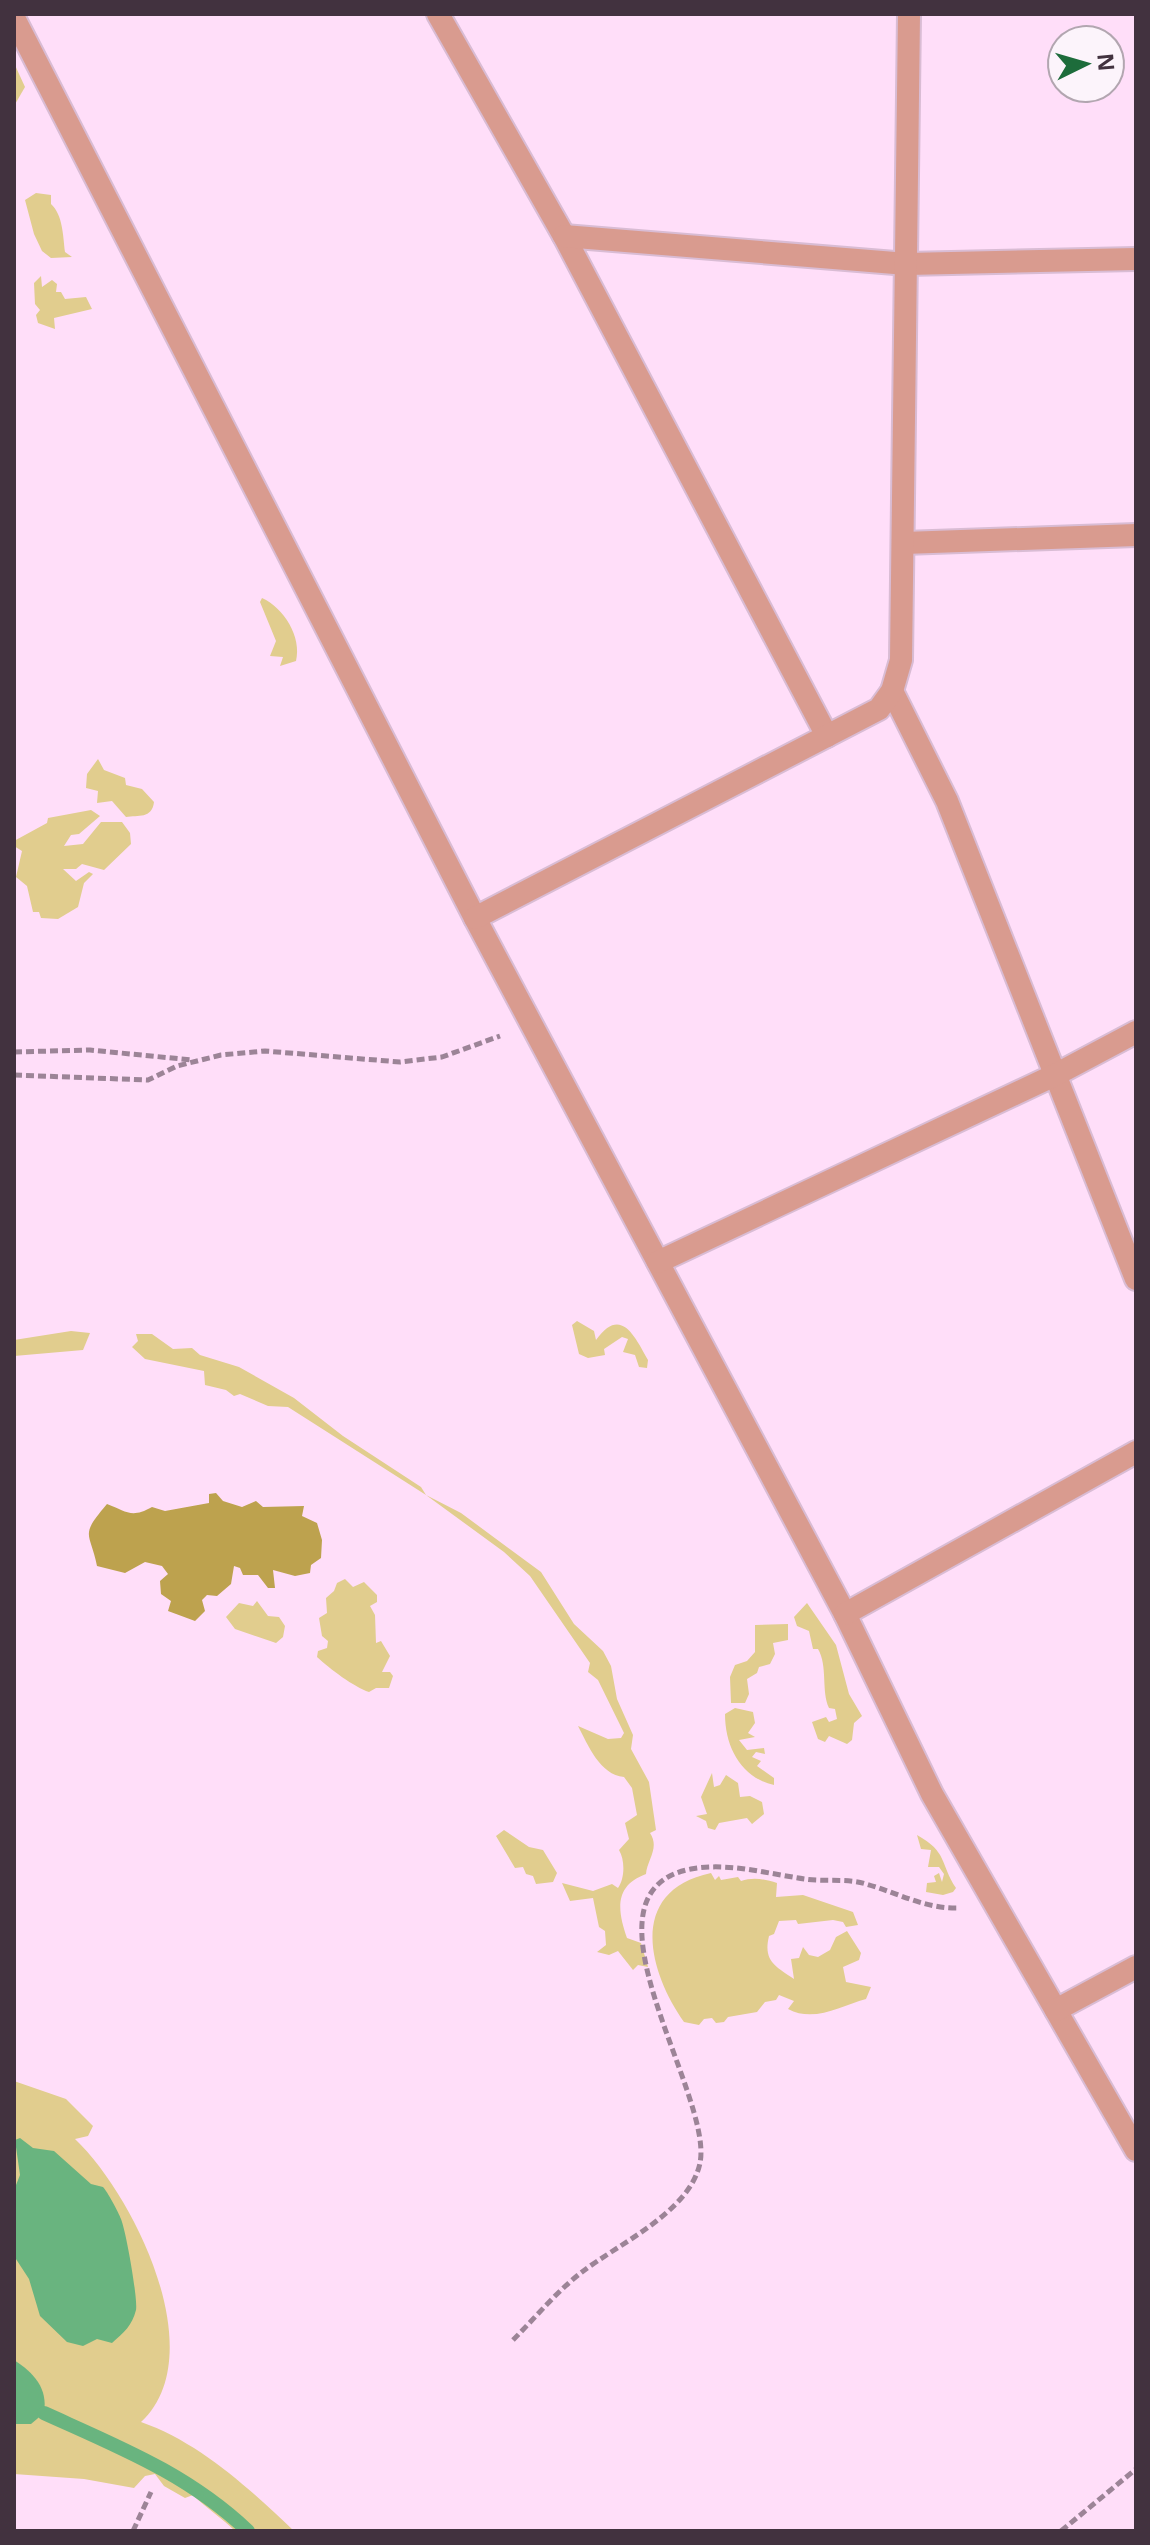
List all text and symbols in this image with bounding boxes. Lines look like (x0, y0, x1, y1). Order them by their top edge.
north arrow (1046, 24, 1126, 104)
text: N (1091, 52, 1123, 72)

